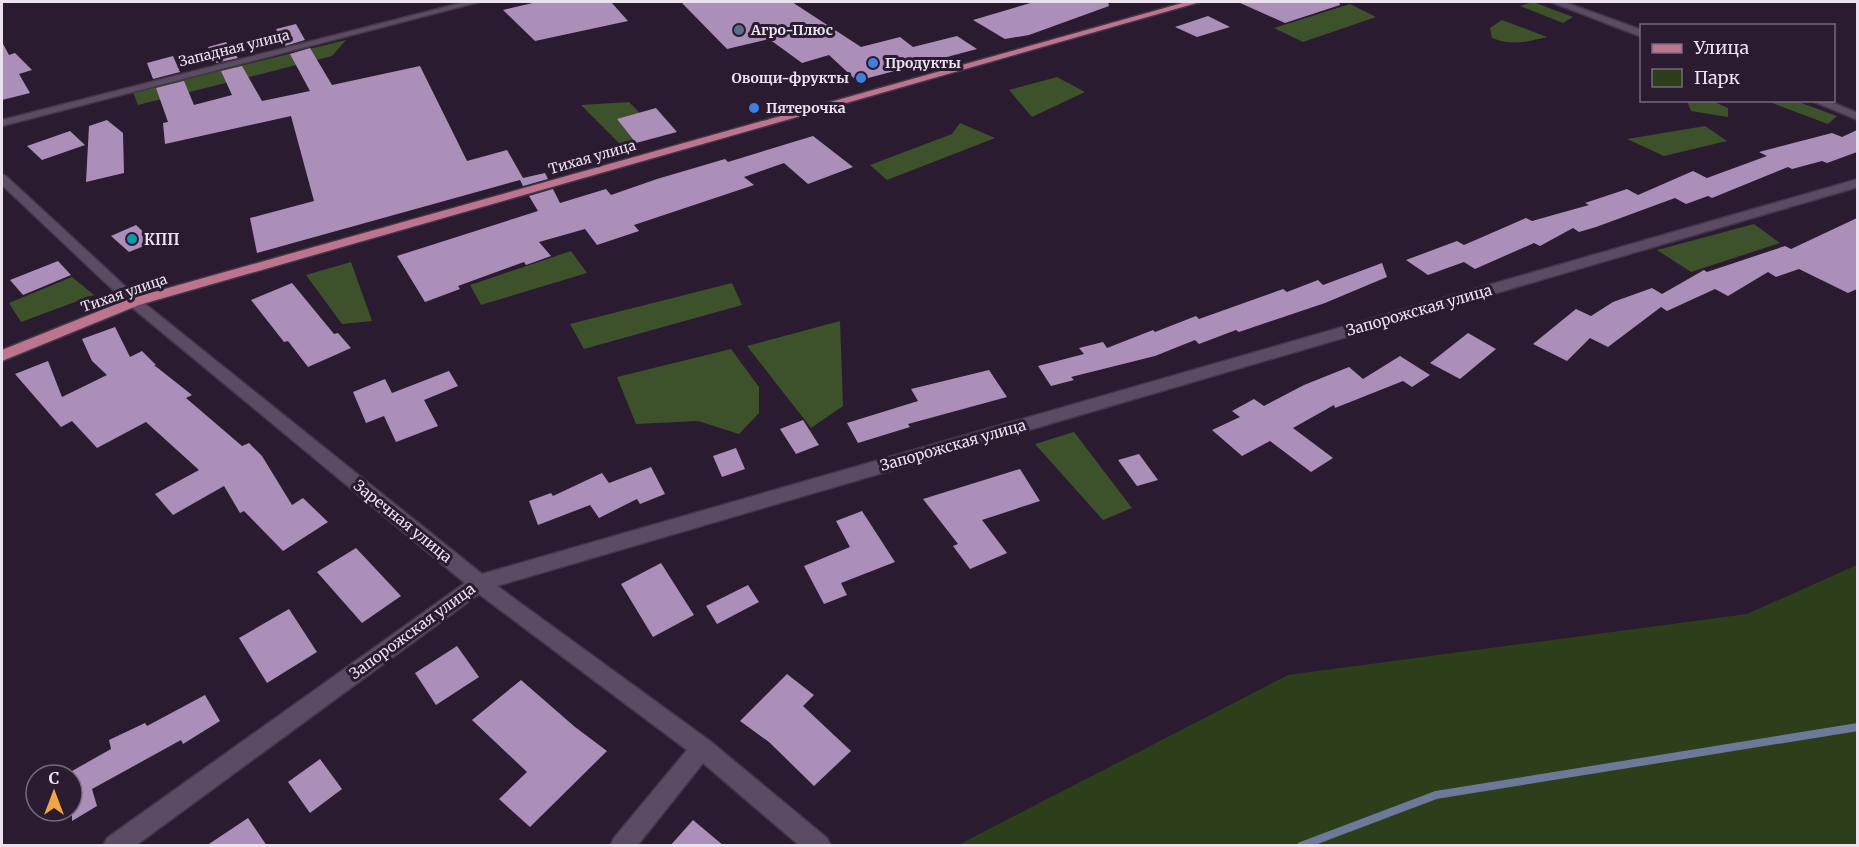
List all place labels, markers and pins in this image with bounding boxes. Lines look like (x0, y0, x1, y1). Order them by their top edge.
place label: Агро-Плюс (750, 21, 833, 39)
marker: Агро-Плюс (732, 23, 746, 37)
place label: Продукты (885, 54, 961, 72)
marker: Продукты (866, 56, 880, 70)
place label: Овощи-фрукты (732, 69, 849, 87)
marker: Овощи-фрукты (854, 71, 868, 85)
place label: Пятерочка (766, 99, 846, 117)
marker: Пятерочка (747, 101, 761, 115)
place label: КПП (144, 230, 180, 249)
marker: КПП (125, 232, 139, 246)

